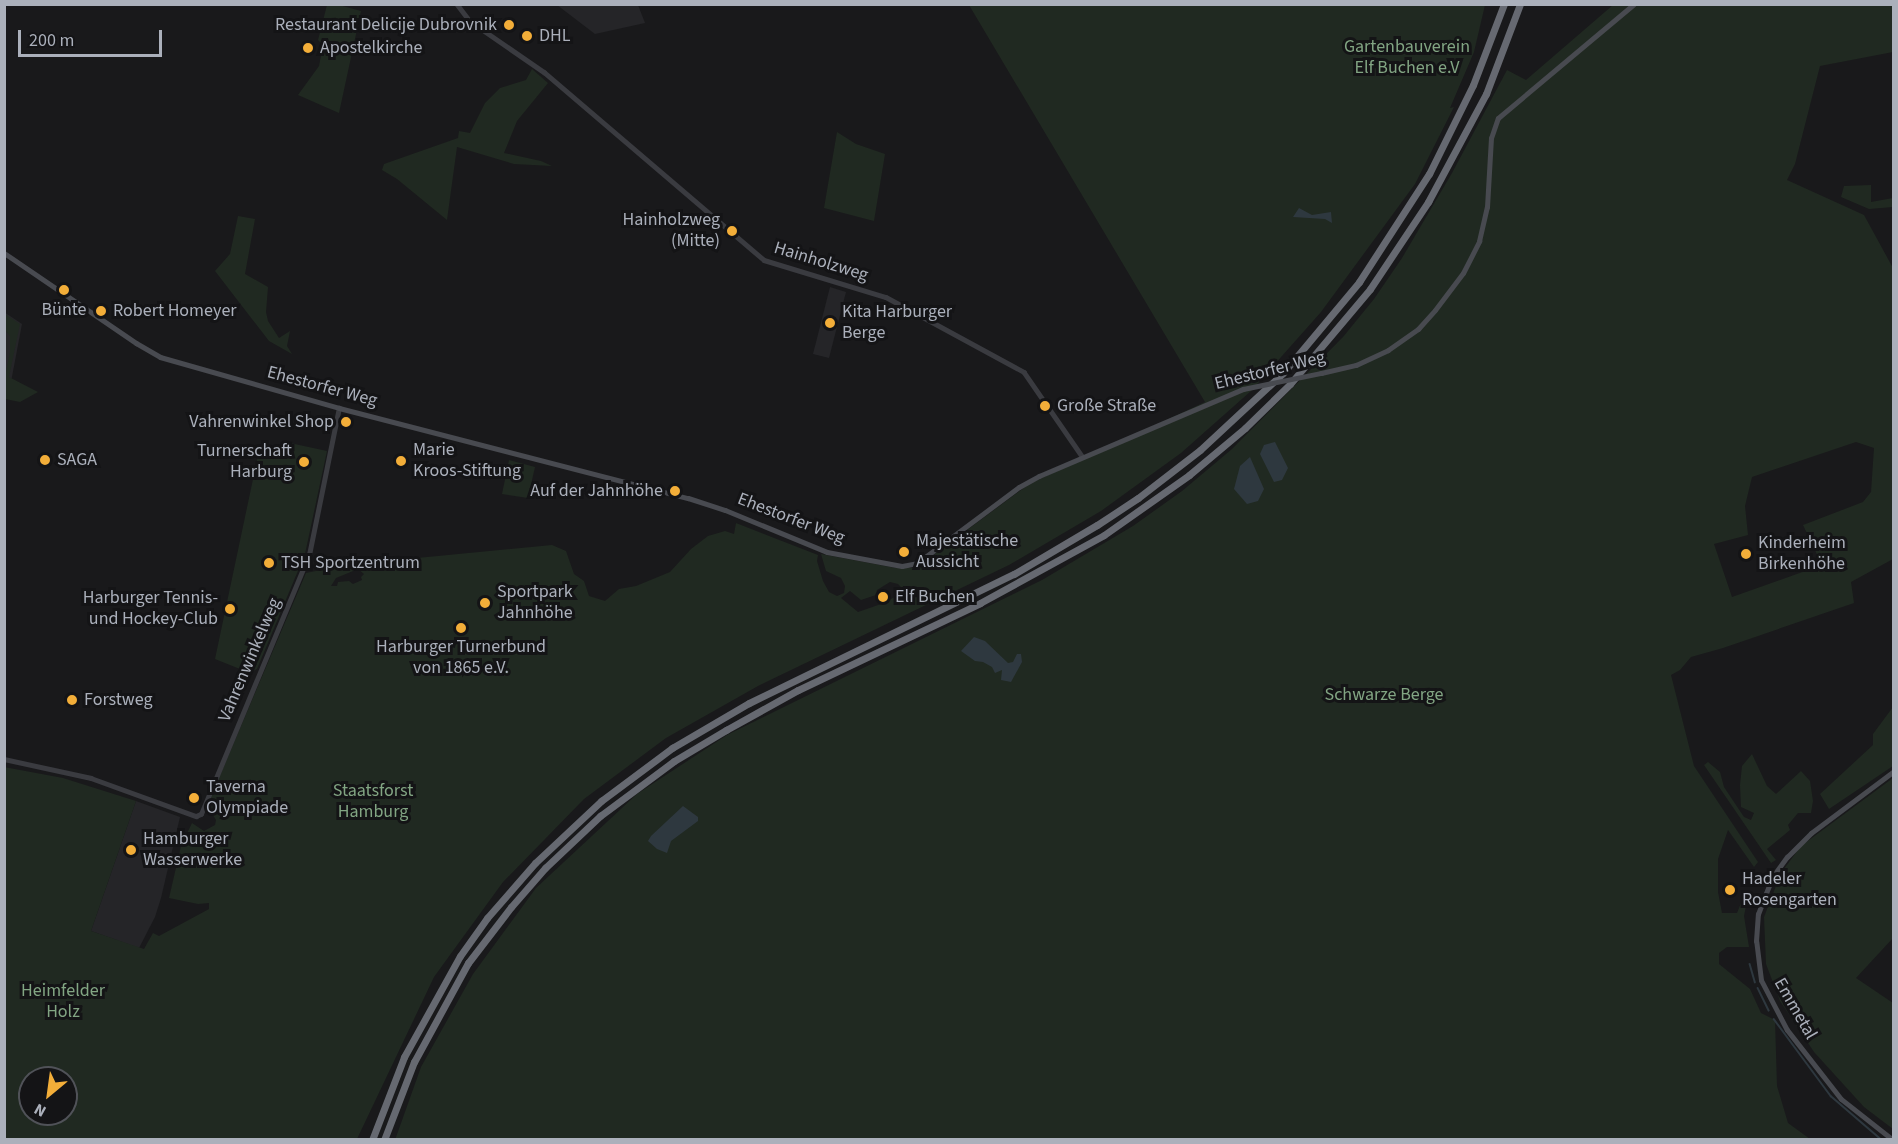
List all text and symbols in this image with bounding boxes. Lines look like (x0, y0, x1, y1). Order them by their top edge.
place label: Restaurant Delicije Dubrovnik (275, 14, 497, 36)
scale bar (21, 18, 165, 56)
marker: Restaurant Delicije Dubrovnik (502, 18, 516, 32)
place label: DHL (539, 25, 571, 47)
text: 200 m (29, 28, 74, 53)
marker: DHL (520, 29, 534, 43)
place label: Apostelkirche (320, 37, 422, 59)
park label: Gartenbauverein Elf Buchen e.V (1344, 37, 1470, 80)
marker: Apostelkirche (301, 41, 315, 55)
place label: Hainholzweg (Mitte) (622, 210, 720, 252)
marker: Hainholzweg (Mitte) (725, 224, 739, 238)
street label: Hainholzweg (771, 237, 871, 287)
marker: Bünte (57, 283, 71, 297)
place label: Bünte (42, 299, 86, 321)
place label: Robert Homeyer (113, 300, 237, 322)
place label: Kita Harburger Berge (842, 302, 952, 344)
marker: Robert Homeyer (94, 304, 108, 318)
marker: Kita Harburger Berge (823, 316, 837, 330)
street label: Ehestorfer Weg (1213, 347, 1327, 395)
street label: Ehestorfer Weg (265, 362, 379, 412)
place label: Große Straße (1057, 395, 1156, 417)
marker: Große Straße (1038, 399, 1052, 413)
place label: Vahrenwinkel Shop (189, 411, 334, 433)
marker: Vahrenwinkel Shop (339, 415, 353, 429)
place label: Marie Kroos-Stiftung (413, 440, 521, 482)
place label: Turnerschaft Harburg (197, 441, 292, 484)
place label: SAGA (57, 449, 97, 471)
marker: SAGA (38, 453, 52, 467)
marker: Marie Kroos-Stiftung (394, 454, 408, 468)
marker: Turnerschaft Harburg (297, 455, 311, 469)
place label: Auf der Jahnhöhe (530, 480, 663, 502)
marker: Auf der Jahnhöhe (668, 484, 682, 498)
street label: Ehestorfer Weg (734, 489, 848, 549)
place label: Majestätische Aussicht (916, 531, 1018, 574)
place label: Kinderheim Birkenhöhe (1758, 533, 1846, 576)
marker: Majestätische Aussicht (897, 545, 911, 559)
marker: Kinderheim Birkenhöhe (1739, 547, 1753, 561)
place label: TSH Sportzentrum (281, 552, 420, 574)
marker: TSH Sportzentrum (262, 556, 276, 570)
place label: Sportpark Jahnhöhe (497, 582, 573, 624)
place label: Elf Buchen (895, 586, 975, 608)
place label: Harburger Tennis- und Hockey-Club (83, 588, 218, 630)
marker: Elf Buchen (876, 590, 890, 604)
street label: Vahrenwinkelweg (214, 595, 286, 725)
marker: Sportpark Jahnhöhe (478, 596, 492, 610)
marker: Harburger Tennis- und Hockey-Club (223, 602, 237, 616)
marker: Harburger Turnerbund von 1865 e.V. (454, 621, 468, 635)
place label: Harburger Turnerbund von 1865 e.V. (376, 637, 546, 680)
park label: Schwarze Berge (1325, 684, 1443, 706)
place label: Forstweg (84, 689, 153, 711)
marker: Forstweg (65, 693, 79, 707)
place label: Taverna Olympiade (206, 777, 288, 820)
park label: Staatsforst Hamburg (333, 781, 413, 824)
marker: Taverna Olympiade (187, 791, 201, 805)
place label: Hamburger Wasserwerke (143, 829, 242, 872)
marker: Hamburger Wasserwerke (124, 843, 138, 857)
place label: Hadeler Rosengarten (1742, 869, 1837, 912)
marker: Hadeler Rosengarten (1723, 883, 1737, 897)
street label: Emmetal (1769, 974, 1821, 1044)
park label: Heimfelder Holz (21, 981, 105, 1024)
north arrow (18, 1066, 78, 1126)
text: N (30, 1098, 50, 1122)

